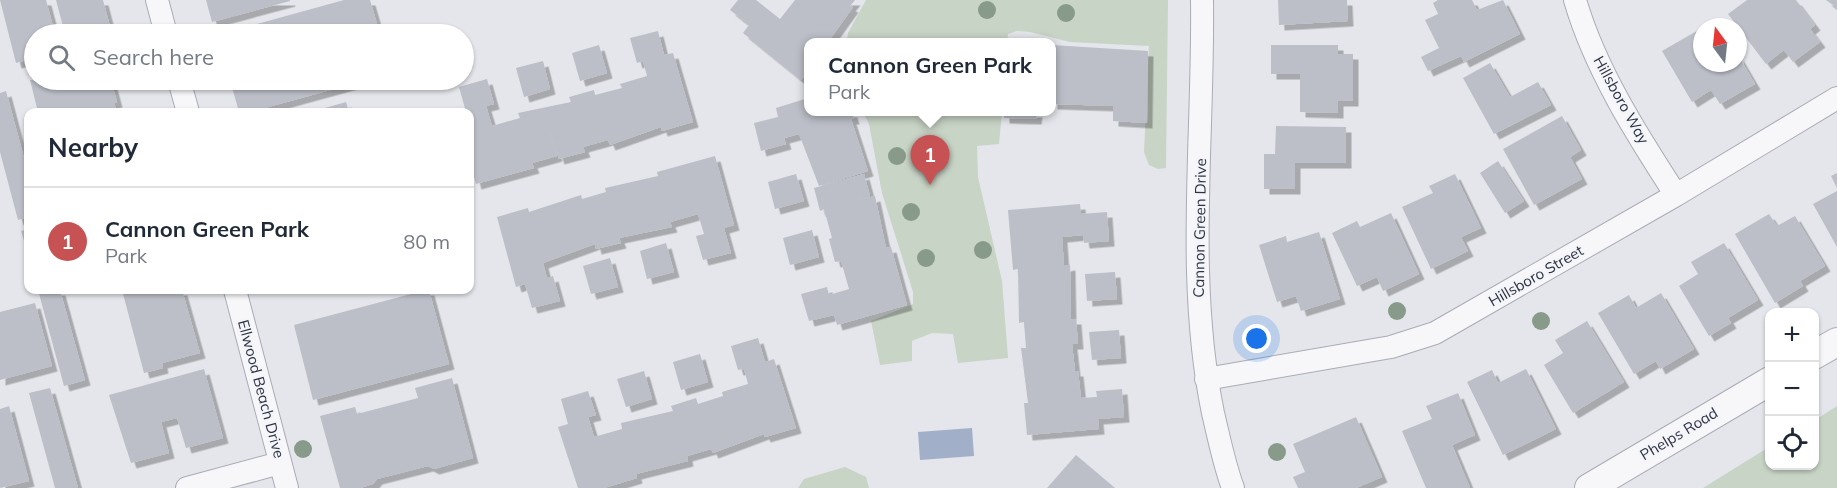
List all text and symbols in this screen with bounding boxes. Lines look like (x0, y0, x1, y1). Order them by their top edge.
north arrow (1693, 18, 1747, 72)
search box (24, 24, 474, 90)
popup (804, 38, 1056, 116)
icon: search (45, 41, 78, 74)
text: Search here (93, 43, 214, 71)
text: Cannon Green Park (828, 51, 1032, 79)
street label: Hillsboro Way (1589, 52, 1653, 147)
text: Park (828, 79, 870, 104)
text: Nearby (48, 131, 138, 164)
pin: 1 (910, 136, 950, 185)
street label: Cannon Green Drive (1189, 158, 1210, 298)
text: Cannon Green Park (105, 215, 309, 243)
text: 1 (62, 229, 74, 254)
text: 80 m (403, 229, 450, 254)
street label: Hillsboro Street (1485, 241, 1587, 310)
text: Park (105, 243, 147, 268)
map controls (1765, 308, 1819, 470)
button: + (1765, 308, 1819, 362)
street label: Ellwood Beach Drive (234, 318, 289, 460)
your location (1242, 324, 1271, 353)
button: − (1765, 362, 1819, 416)
street label: Phelps Road (1636, 403, 1721, 464)
button: locate (1765, 416, 1819, 470)

